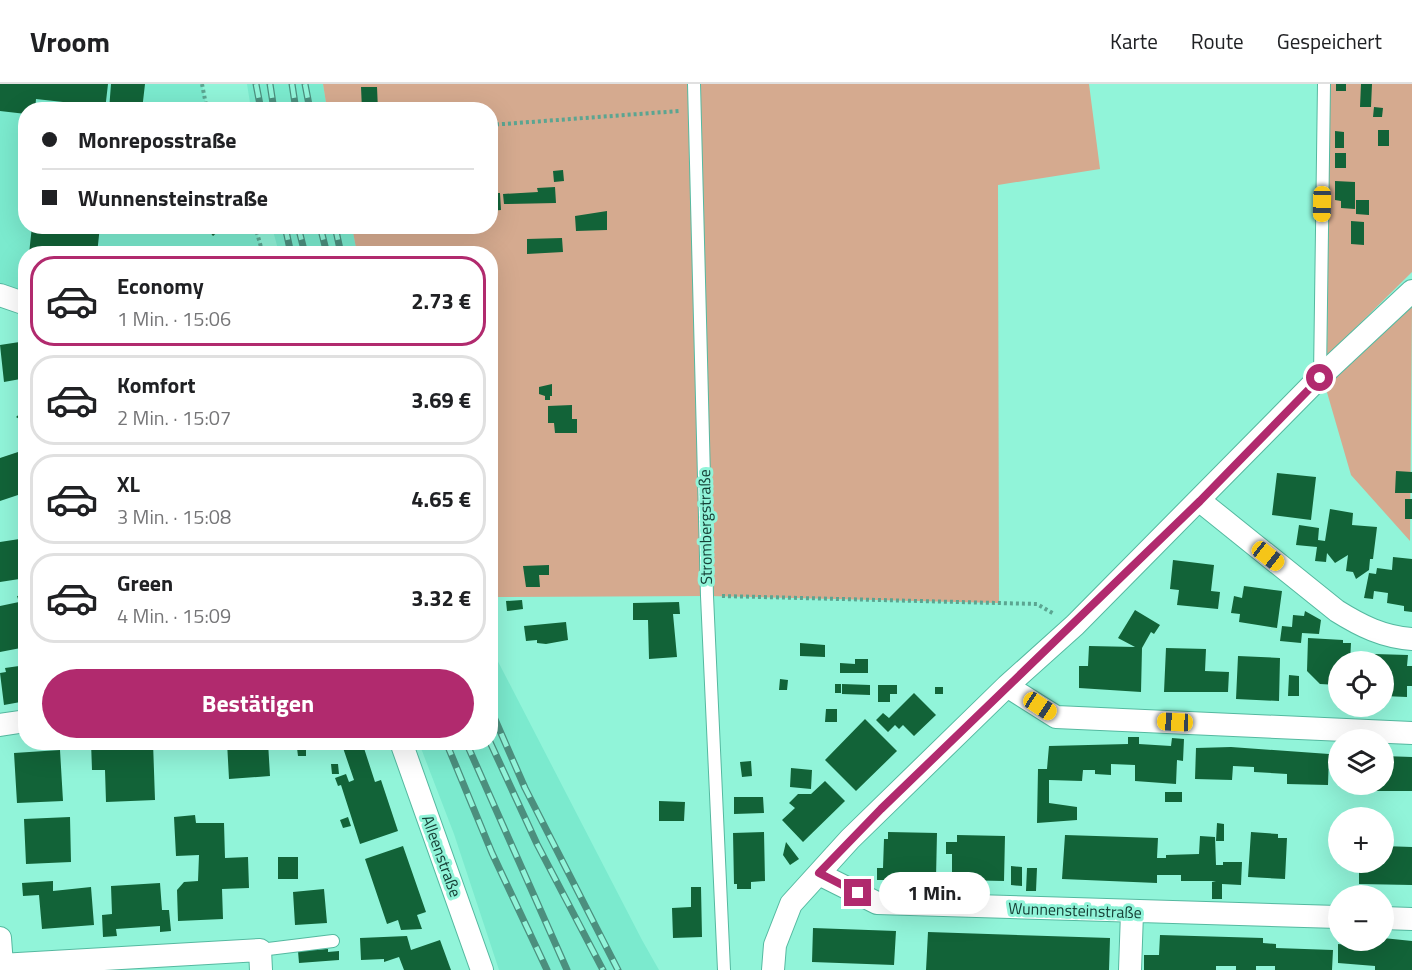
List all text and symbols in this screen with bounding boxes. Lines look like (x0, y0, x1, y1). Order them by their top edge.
text: Vroom (30, 20, 110, 63)
text: Karte (1110, 25, 1158, 57)
text: Route (1191, 25, 1244, 57)
text: Gespeichert (1277, 25, 1382, 57)
text: Monreposstraße (78, 123, 237, 157)
text: Wunnensteinstraße (78, 181, 268, 215)
car (1313, 186, 1331, 222)
text: Economy (117, 269, 204, 303)
icon: car (45, 274, 99, 328)
text: 2.73 € (411, 284, 471, 318)
text: 1 Min. · 15:06 (117, 303, 231, 334)
route start (1306, 364, 1333, 391)
text: Komfort (117, 368, 196, 402)
icon: car (45, 373, 99, 427)
text: 3.69 € (411, 383, 471, 417)
text: 2 Min. · 15:07 (117, 402, 231, 433)
text: XL (117, 467, 140, 501)
street label: Strombergstraße (692, 469, 718, 585)
icon: car (45, 472, 99, 526)
text: 4.65 € (411, 482, 471, 516)
text: 3 Min. · 15:08 (117, 501, 231, 532)
car (1248, 538, 1288, 574)
text: Green (117, 566, 173, 600)
icon: car (45, 571, 99, 625)
text: 3.32 € (411, 581, 471, 615)
text: 4 Min. · 15:09 (117, 600, 231, 631)
map controls (1328, 651, 1394, 951)
button: locate (1328, 651, 1394, 717)
button: Bestätigen (42, 669, 474, 738)
car (1020, 689, 1060, 723)
car (1157, 712, 1193, 732)
button: layers (1328, 729, 1394, 795)
button: + (1328, 807, 1394, 873)
street label: Alleenstraße (416, 812, 468, 900)
callout: 1 Min. (879, 872, 990, 914)
text: 1 Min. (907, 877, 962, 908)
route end (844, 879, 871, 906)
button: − (1328, 885, 1394, 951)
street label: Wunnensteinstraße (1008, 896, 1142, 924)

